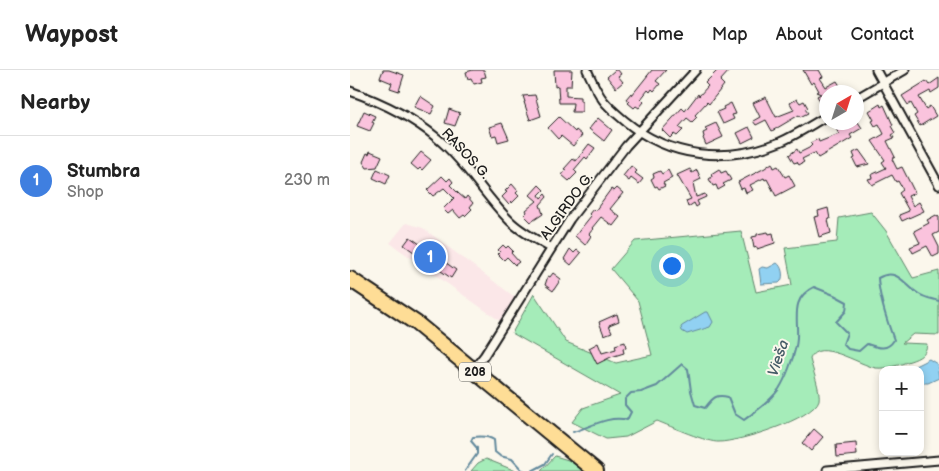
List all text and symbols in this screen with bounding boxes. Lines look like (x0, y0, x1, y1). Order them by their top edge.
text: Waypost (25, 20, 118, 49)
text: Home (635, 24, 684, 45)
text: Map (712, 24, 748, 45)
text: About (776, 24, 823, 45)
text: Contact (851, 24, 914, 45)
north arrow (819, 85, 864, 130)
text: Nearby (20, 90, 90, 115)
street label: RASOS G. (438, 125, 493, 182)
text: Stumbra (67, 160, 140, 183)
street label: ALGIRDO G. (536, 169, 597, 243)
text: 1 (33, 171, 39, 190)
text: 230 m (284, 171, 330, 190)
text: Shop (67, 183, 104, 202)
pin: 1 (414, 238, 446, 276)
your location (659, 253, 685, 279)
water label: Vieša (763, 338, 794, 379)
road number: 208 (459, 362, 491, 382)
map controls (879, 366, 924, 456)
button: + (879, 366, 924, 411)
button: − (879, 411, 924, 456)

